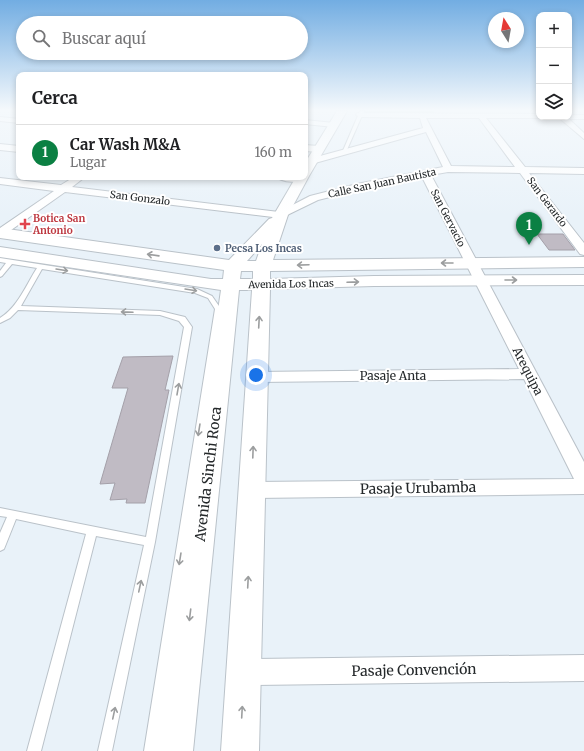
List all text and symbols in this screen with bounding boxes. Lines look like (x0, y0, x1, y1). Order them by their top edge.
north arrow (488, 12, 524, 48)
map controls (536, 12, 572, 120)
button: + (536, 12, 572, 48)
search box (16, 16, 308, 60)
icon: search (30, 27, 52, 49)
text: Buscar aquí (62, 29, 146, 48)
button: − (536, 48, 572, 84)
button: layers (536, 84, 572, 120)
text: Cerca (32, 87, 78, 109)
text: Car Wash M&A (70, 135, 180, 154)
text: 1 (42, 144, 48, 161)
text: 160 m (254, 144, 292, 161)
text: Lugar (70, 154, 107, 171)
street label: Calle San Juan Bautista (327, 165, 438, 201)
street label: San Gerardo (524, 175, 570, 230)
street label: San Gervacio (428, 187, 468, 249)
street label: San Gonzalo (109, 188, 171, 208)
place label: Botica San Antonio (32, 212, 85, 237)
pin: 1 (516, 212, 542, 245)
marker: Botica San Antonio (20, 219, 30, 229)
place label: Pecsa Los Incas (225, 242, 302, 255)
marker: Pecsa Los Incas (212, 243, 222, 253)
one-way arrow (147, 251, 160, 259)
one-way arrow (441, 259, 454, 267)
one-way arrow (297, 261, 310, 269)
one-way arrow (55, 266, 68, 274)
one-way arrow (504, 276, 517, 284)
street label: Avenida Los Incas (247, 277, 334, 291)
one-way arrow (346, 278, 359, 286)
one-way arrow (184, 286, 197, 294)
one-way arrow (121, 308, 134, 316)
one-way arrow (255, 316, 263, 329)
street label: Arequipa (509, 343, 547, 398)
your location (246, 365, 266, 385)
street label: Pasaje Anta (360, 368, 427, 383)
one-way arrow (174, 383, 182, 396)
street label: Avenida Sinchi Roca (191, 405, 225, 544)
one-way arrow (195, 423, 203, 436)
one-way arrow (250, 446, 257, 459)
street label: Pasaje Urubamba (360, 478, 477, 498)
one-way arrow (176, 552, 184, 565)
one-way arrow (244, 576, 251, 589)
one-way arrow (137, 580, 145, 593)
one-way arrow (187, 609, 194, 622)
street label: Pasaje Convención (351, 660, 477, 680)
one-way arrow (238, 706, 245, 719)
one-way arrow (110, 707, 118, 720)

